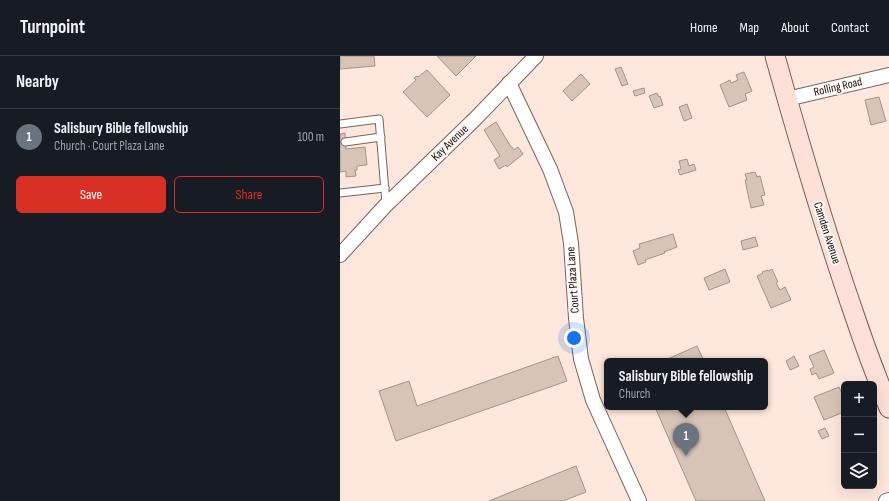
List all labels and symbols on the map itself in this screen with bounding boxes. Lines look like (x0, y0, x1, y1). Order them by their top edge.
street label: Rolling Road (812, 74, 864, 100)
street label: Kay Avenue (428, 122, 472, 164)
street label: Camden Avenue (810, 200, 844, 266)
street label: Court Plaza Lane (563, 246, 583, 314)
your location (564, 328, 584, 348)
pin: 1 (673, 423, 699, 456)

